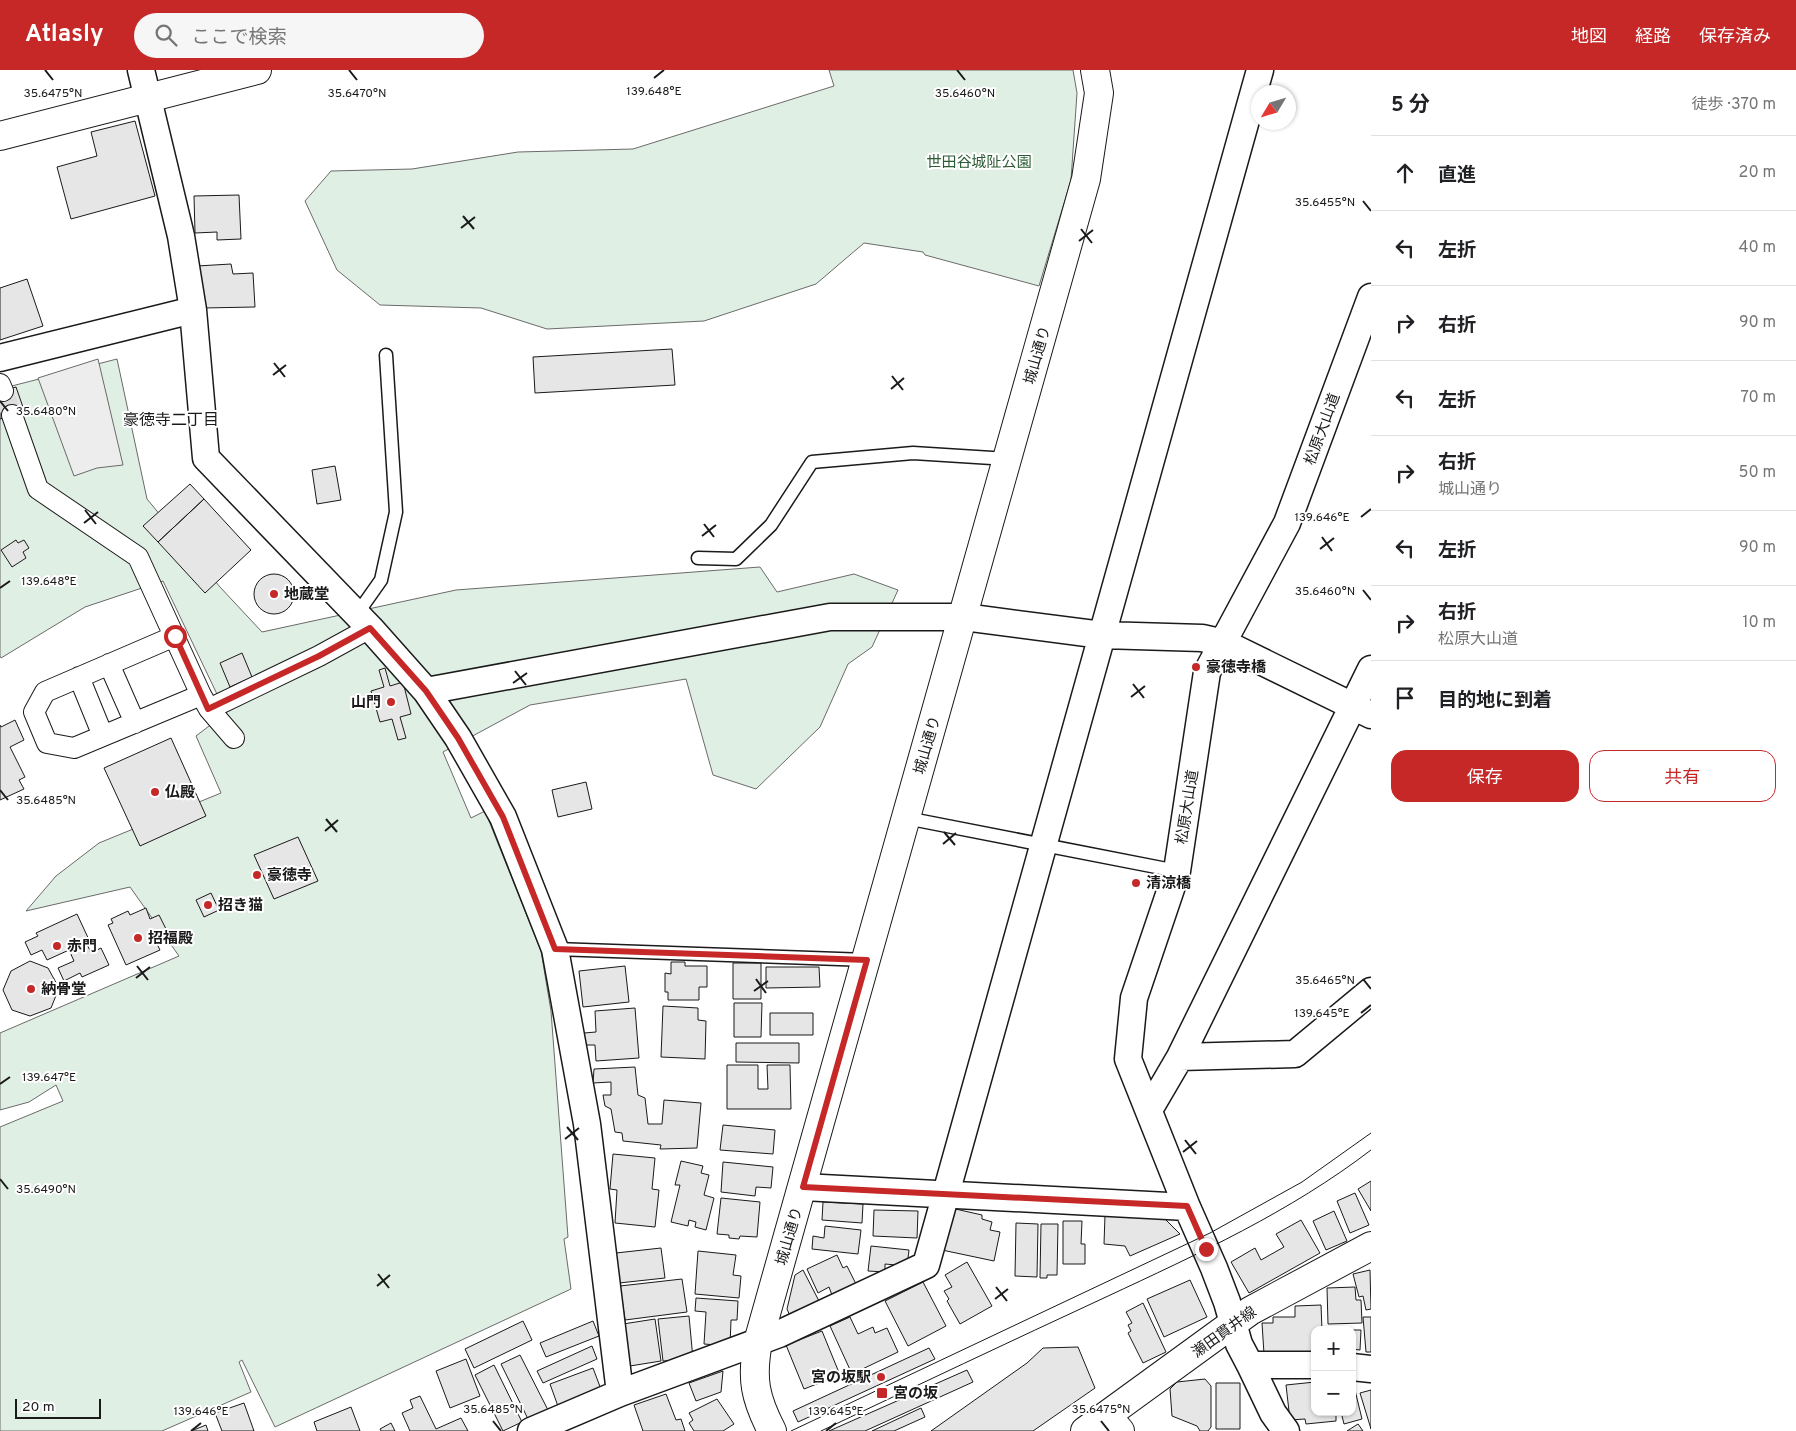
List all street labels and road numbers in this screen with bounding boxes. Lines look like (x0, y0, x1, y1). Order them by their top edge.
street label: 城山通り (1021, 324, 1056, 387)
street label: 松原大山道 (1302, 391, 1345, 468)
street label: 城山通り (911, 714, 946, 777)
street label: 松原大山道 (1173, 769, 1204, 846)
street label: 城山通り (773, 1205, 808, 1268)
street label: 瀬田貫井線 (1188, 1303, 1261, 1363)

